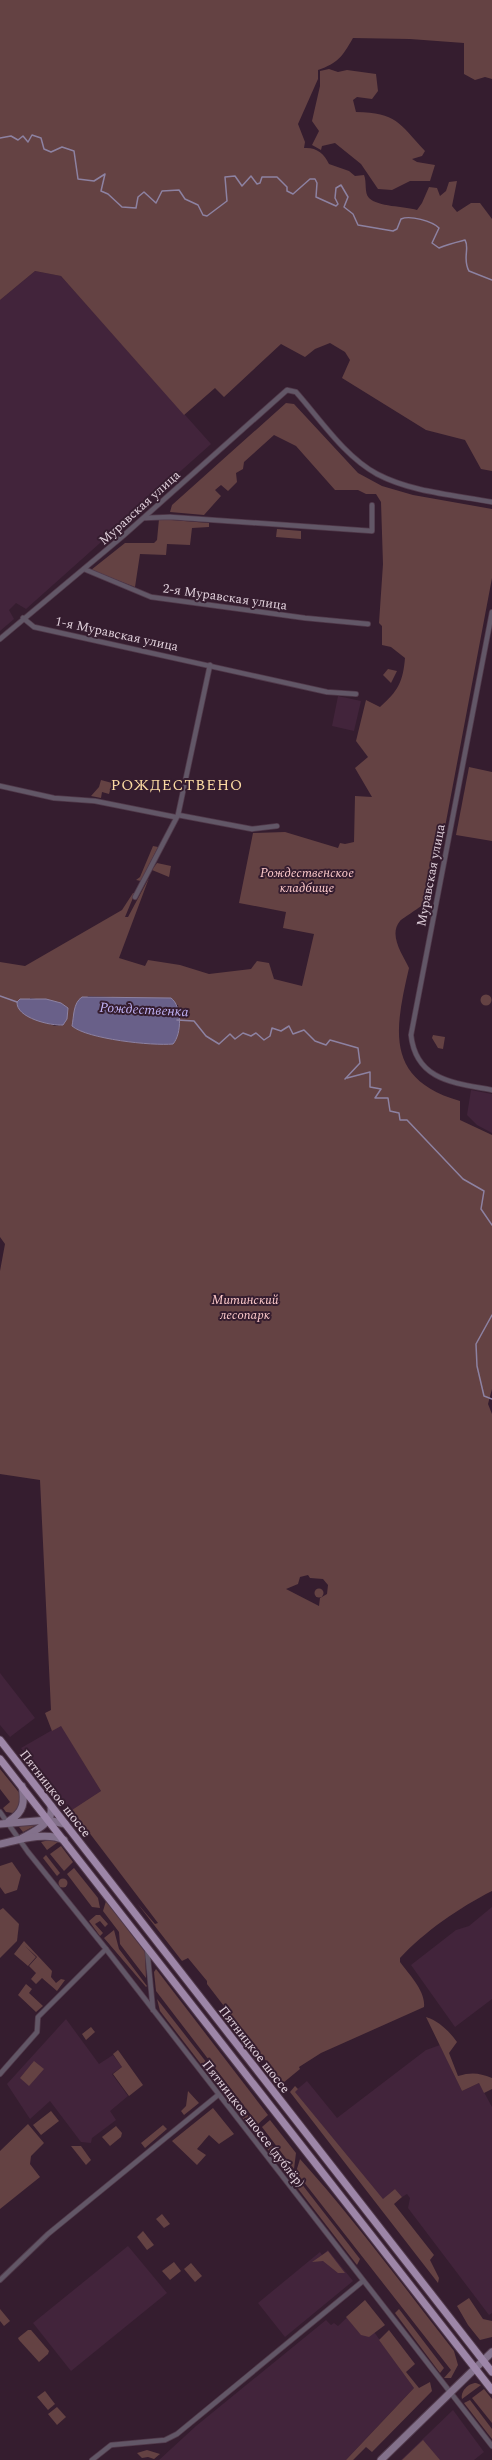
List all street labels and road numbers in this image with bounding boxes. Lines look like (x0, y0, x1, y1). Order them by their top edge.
street label: Муравская улица (94, 465, 185, 550)
street label: 2-я Муравская улица (161, 578, 289, 616)
street label: 1-я Муравская улица (53, 611, 181, 657)
street label: Муравская улица (411, 822, 451, 928)
street label: Пятницкое шоссе (15, 1745, 96, 1842)
street label: Пятницкое шоссе (214, 2001, 295, 2098)
street label: Пятницкое шоссе (дублёр) (197, 2056, 309, 2192)

